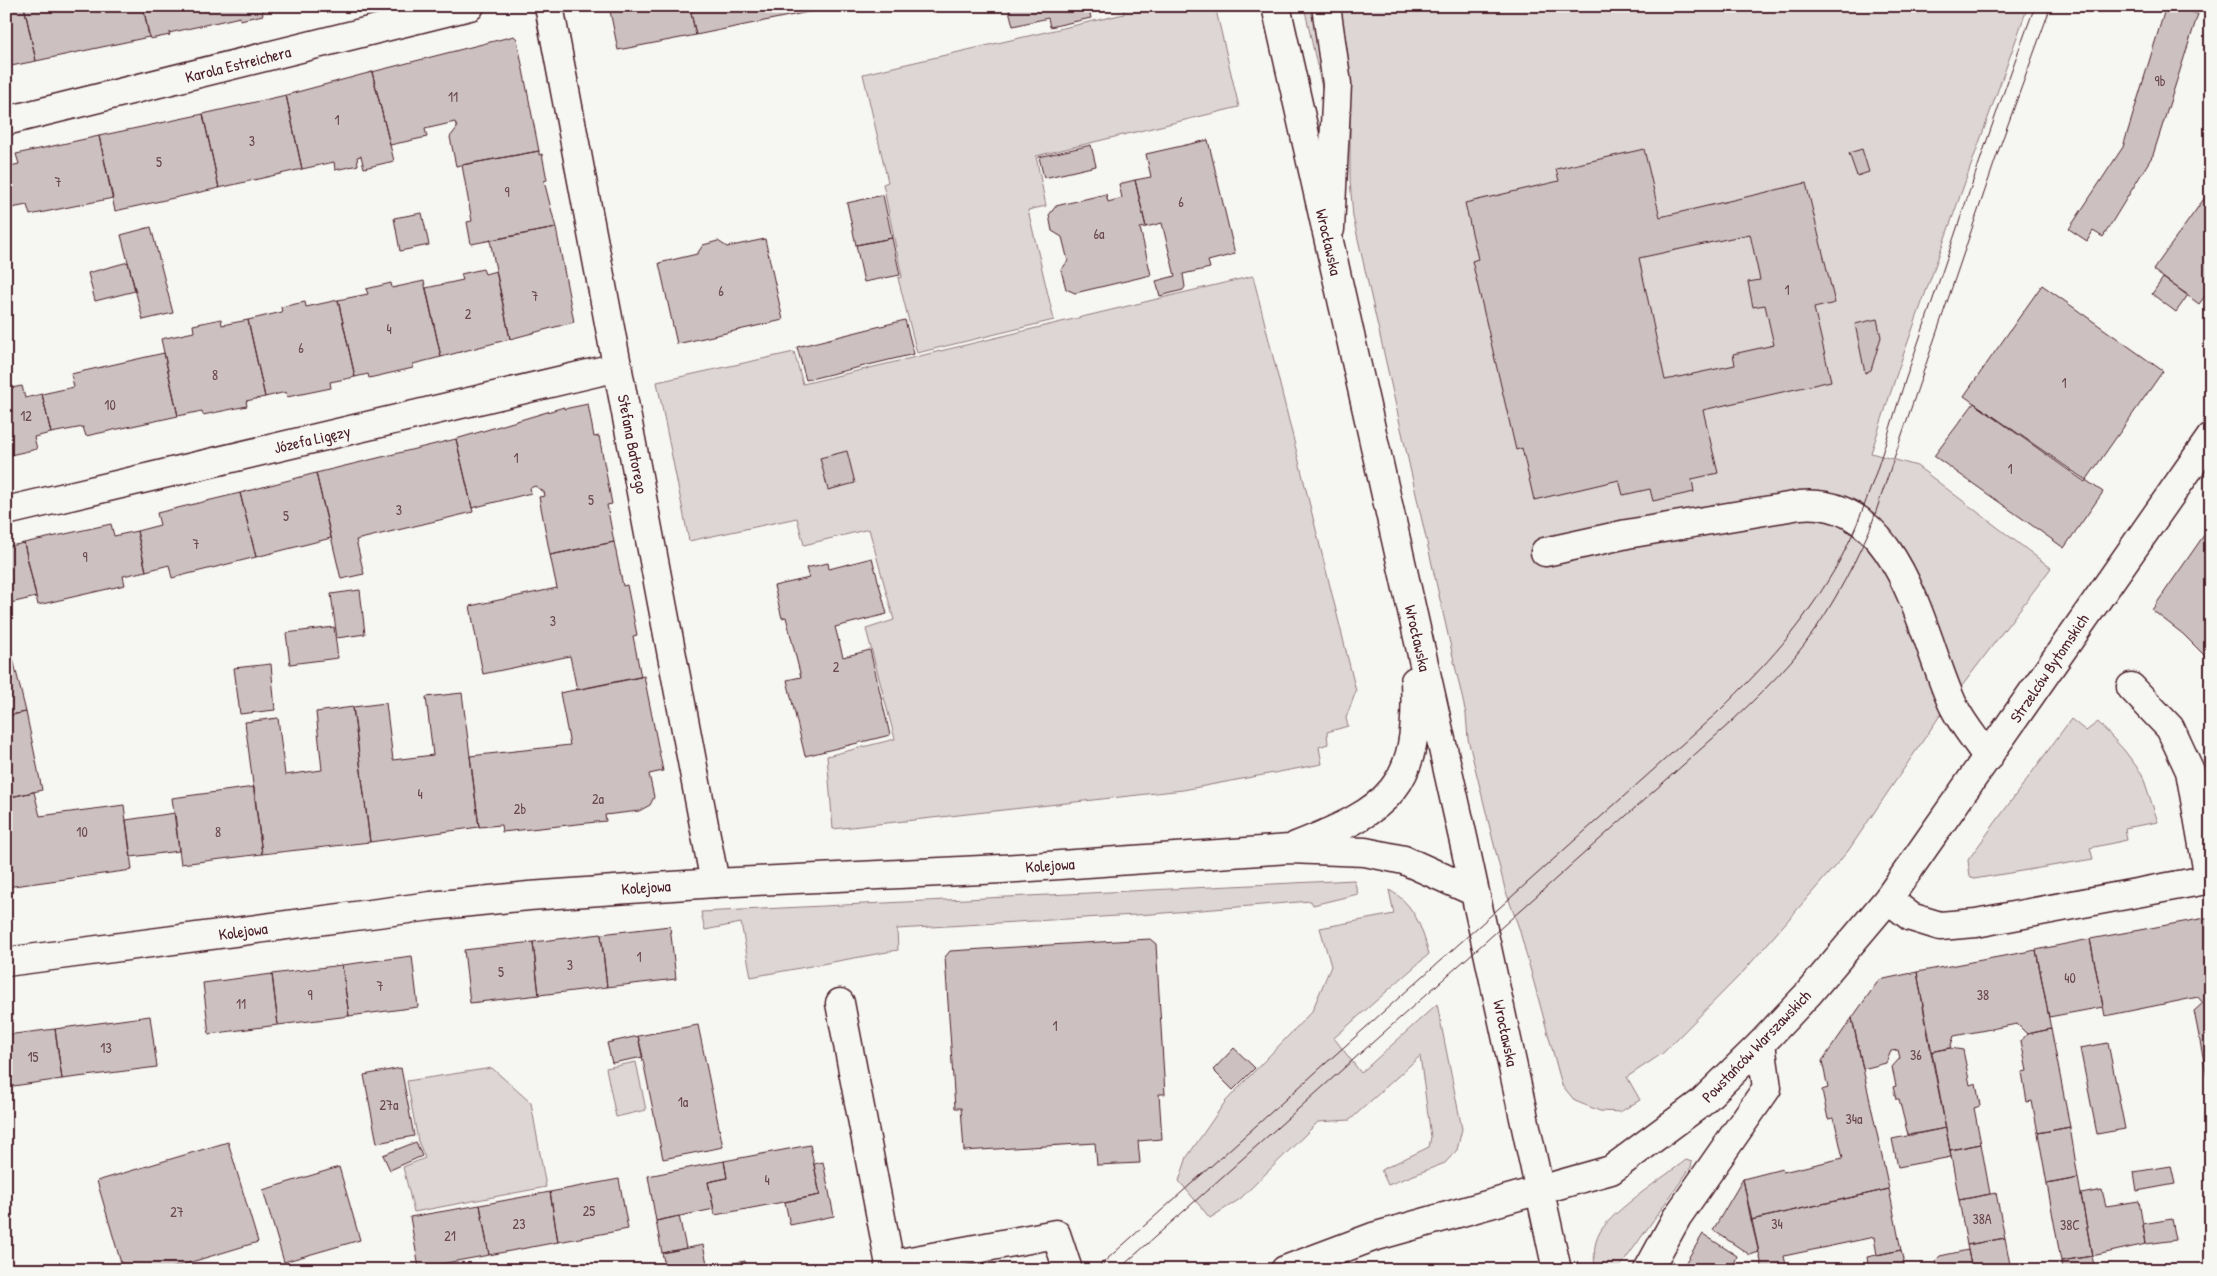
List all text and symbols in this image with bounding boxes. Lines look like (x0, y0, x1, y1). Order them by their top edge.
street label: Karola Estreichera (183, 40, 293, 88)
house number: 9b (2155, 71, 2166, 90)
house number: 11 (448, 87, 458, 106)
house number: 1 (334, 110, 340, 129)
house number: 3 (249, 131, 255, 150)
house number: 5 (156, 152, 162, 171)
house number: 7 (55, 172, 62, 191)
house number: 9 (504, 182, 510, 201)
house number: 6 (1178, 192, 1184, 211)
street label: Wrocławska (1311, 207, 1347, 277)
house number: 6a (1093, 224, 1105, 243)
house number: 1 (1784, 280, 1790, 299)
house number: 6 (718, 281, 724, 300)
house number: 7 (532, 286, 539, 305)
house number: 2 (465, 304, 472, 323)
house number: 4 (386, 319, 392, 338)
house number: 6 (298, 338, 304, 357)
house number: 8 (212, 365, 218, 384)
house number: 1 (2061, 373, 2067, 392)
street label: Stefana Batorego (613, 392, 654, 496)
house number: 10 (104, 395, 116, 414)
house number: 12 (20, 406, 32, 425)
street label: Józefa Ligęzy (272, 419, 353, 458)
house number: 1 (513, 448, 519, 467)
house number: 1 (2007, 459, 2013, 478)
house number: 5 (588, 490, 594, 509)
house number: 3 (396, 500, 402, 519)
house number: 5 (283, 506, 289, 525)
house number: 7 (193, 534, 200, 553)
house number: 9 (82, 547, 88, 566)
street label: Wrocławska (1400, 603, 1436, 673)
street label: Strzelców Bytomskich (2004, 609, 2094, 727)
house number: 3 (550, 611, 556, 630)
house number: 2 (833, 657, 840, 676)
house number: 4 (417, 784, 423, 803)
house number: 2a (592, 789, 605, 808)
house number: 2b (514, 799, 526, 818)
house number: 10 (76, 822, 88, 841)
house number: 8 (215, 822, 221, 841)
street label: Kolejowa (1025, 852, 1075, 878)
street label: Kolejowa (621, 874, 671, 900)
street label: Kolejowa (217, 917, 269, 945)
house number: 1 (636, 947, 642, 966)
house number: 3 (567, 955, 573, 974)
house number: 5 (498, 962, 504, 981)
house number: 40 (2064, 968, 2076, 987)
house number: 7 (377, 976, 384, 995)
house number: 9 (307, 985, 313, 1004)
street label: Powstańców Warszawskich (1696, 985, 1816, 1107)
house number: 38 (1977, 985, 1989, 1004)
house number: 11 (236, 994, 246, 1013)
street label: Wrocławska (1488, 998, 1524, 1068)
house number: 1 (1052, 1016, 1058, 1035)
house number: 13 (100, 1038, 112, 1057)
house number: 36 (1910, 1045, 1922, 1064)
house number: 15 (27, 1047, 39, 1066)
house number: 1a (678, 1092, 689, 1111)
house number: 27a (380, 1095, 399, 1114)
house number: 34a (1845, 1109, 1863, 1128)
house number: 4 (764, 1170, 770, 1189)
house number: 25 (583, 1201, 595, 1220)
house number: 27 (170, 1202, 184, 1221)
house number: 38A (1972, 1209, 1992, 1228)
house number: 23 (513, 1214, 525, 1233)
house number: 34 (1771, 1214, 1783, 1233)
house number: 38C (2060, 1215, 2080, 1234)
house number: 21 (444, 1226, 456, 1245)

